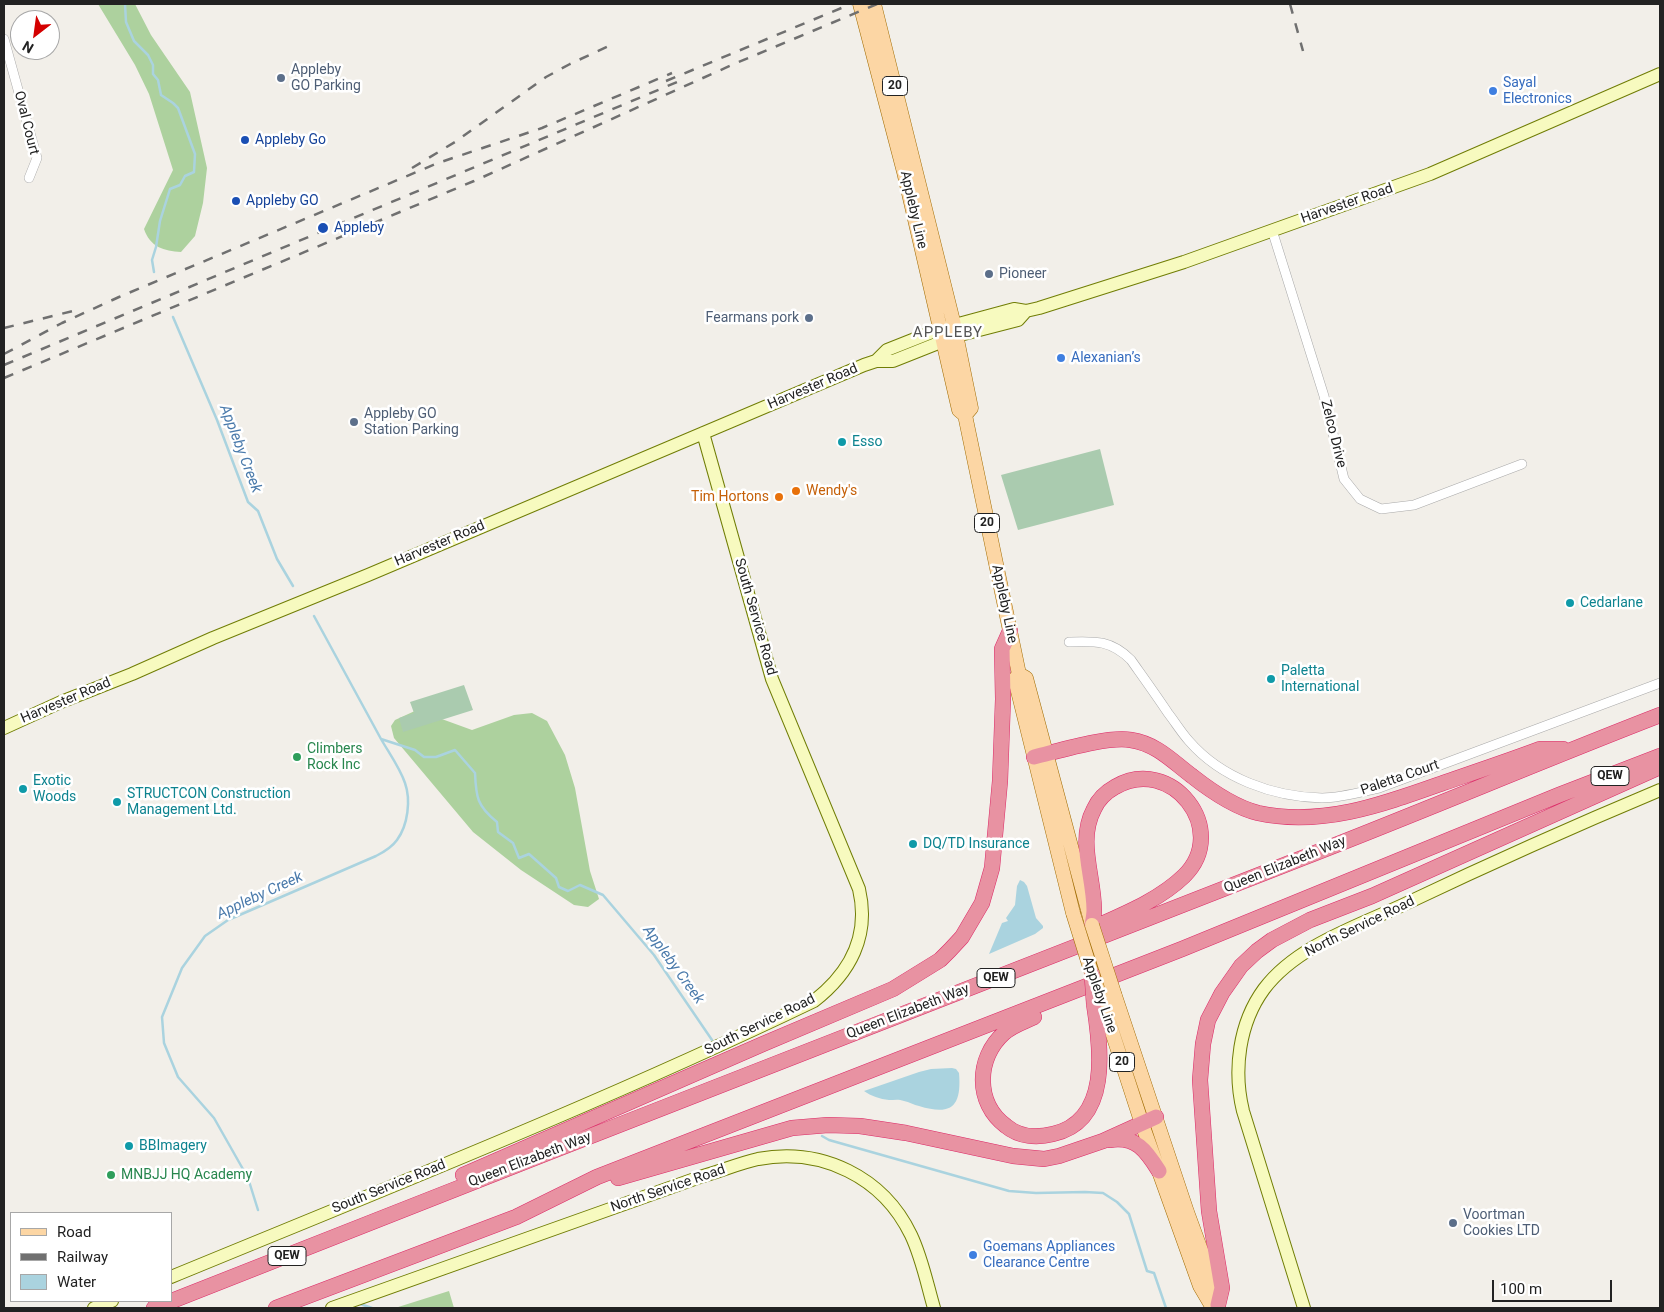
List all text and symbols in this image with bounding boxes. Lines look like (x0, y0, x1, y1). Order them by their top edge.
north arrow (10, 10, 60, 60)
text: N (20, 38, 36, 57)
place label: Appleby GO Parking (291, 62, 361, 94)
marker: Appleby GO Parking (275, 72, 287, 84)
place label: Sayal Electronics (1503, 75, 1572, 108)
road number: 20 (882, 76, 908, 95)
marker: Sayal Electronics (1487, 85, 1499, 97)
street label: Oval Court (10, 89, 42, 157)
place label: Appleby Go (255, 132, 326, 148)
marker: Appleby Go (239, 134, 251, 146)
street label: Appleby Line (896, 169, 930, 251)
street label: Harvester Road (1299, 180, 1395, 228)
place label: Appleby GO (246, 193, 319, 209)
marker: Appleby GO (230, 195, 242, 207)
place label: Appleby (334, 220, 384, 236)
marker: Appleby (316, 221, 330, 235)
place label: Pioneer (999, 266, 1047, 282)
marker: Pioneer (983, 268, 995, 280)
place label: Fearmans pork (706, 310, 799, 326)
marker: Fearmans pork (803, 312, 815, 324)
district label: APPLEBY (912, 324, 984, 342)
place label: Alexanian’s (1071, 350, 1141, 366)
marker: Alexanian’s (1055, 352, 1067, 364)
street label: Harvester Road (765, 360, 861, 414)
street label: Zelco Drive (1316, 398, 1350, 470)
water label: Appleby Creek (215, 402, 265, 496)
place label: Appleby GO Station Parking (364, 406, 459, 438)
marker: Appleby GO Station Parking (348, 416, 360, 428)
place label: Esso (852, 434, 882, 450)
marker: Esso (836, 436, 848, 448)
place label: Wendy's (806, 483, 857, 499)
marker: Wendy's (790, 485, 802, 497)
place label: Tim Hortons (691, 489, 769, 505)
marker: Tim Hortons (773, 491, 785, 503)
road number: 20 (974, 514, 1000, 532)
street label: Harvester Road (392, 517, 488, 571)
street label: South Service Road (730, 557, 780, 677)
street label: Appleby Line (988, 563, 1020, 645)
place label: Cedarlane (1580, 595, 1643, 611)
marker: Cedarlane (1564, 597, 1576, 609)
place label: Paletta International (1281, 663, 1359, 696)
marker: Paletta International (1265, 673, 1277, 685)
street label: Harvester Road (18, 674, 114, 728)
place label: Climbers Rock Inc (307, 741, 362, 774)
marker: Climbers Rock Inc (291, 751, 303, 763)
street label: Paletta Court (1359, 757, 1441, 799)
road number: QEW (1591, 766, 1629, 786)
place label: Exotic Woods (33, 773, 76, 806)
marker: Exotic Woods (17, 783, 29, 795)
place label: STRUCTCON Construction Management Ltd. (127, 786, 291, 819)
marker: STRUCTCON Construction Management Ltd. (111, 796, 123, 808)
street label: Queen Elizabeth Way (1222, 833, 1348, 897)
place label: DQ/TD Insurance (923, 836, 1030, 852)
marker: DQ/TD Insurance (907, 838, 919, 850)
water label: Appleby Creek (214, 868, 306, 924)
street label: North Service Road (1302, 893, 1418, 961)
water label: Appleby Creek (638, 922, 708, 1008)
street label: Appleby Line (1078, 955, 1120, 1035)
road number: QEW (977, 968, 1015, 988)
street label: Queen Elizabeth Way (844, 981, 972, 1043)
street label: South Service Road (702, 991, 818, 1059)
road number: 20 (1110, 1052, 1134, 1072)
street label: Queen Elizabeth Way (466, 1129, 594, 1191)
place label: BBImagery (139, 1138, 207, 1154)
marker: BBImagery (123, 1140, 135, 1152)
street label: South Service Road (330, 1157, 448, 1217)
street label: North Service Road (609, 1162, 727, 1216)
place label: MNBJJ HQ Academy (121, 1167, 252, 1183)
marker: MNBJJ HQ Academy (105, 1169, 117, 1181)
place label: Voortman Cookies LTD (1463, 1207, 1540, 1240)
legend (10, 1212, 172, 1302)
marker: Voortman Cookies LTD (1447, 1217, 1459, 1229)
text: Road (57, 1223, 91, 1241)
place label: Goemans Appliances Clearance Centre (983, 1239, 1115, 1272)
road number: QEW (268, 1246, 306, 1266)
text: Railway (57, 1248, 108, 1266)
marker: Goemans Appliances Clearance Centre (967, 1249, 979, 1261)
scale bar (1494, 1270, 1614, 1302)
text: Water (57, 1273, 96, 1291)
text: 100 m (1500, 1280, 1542, 1298)

